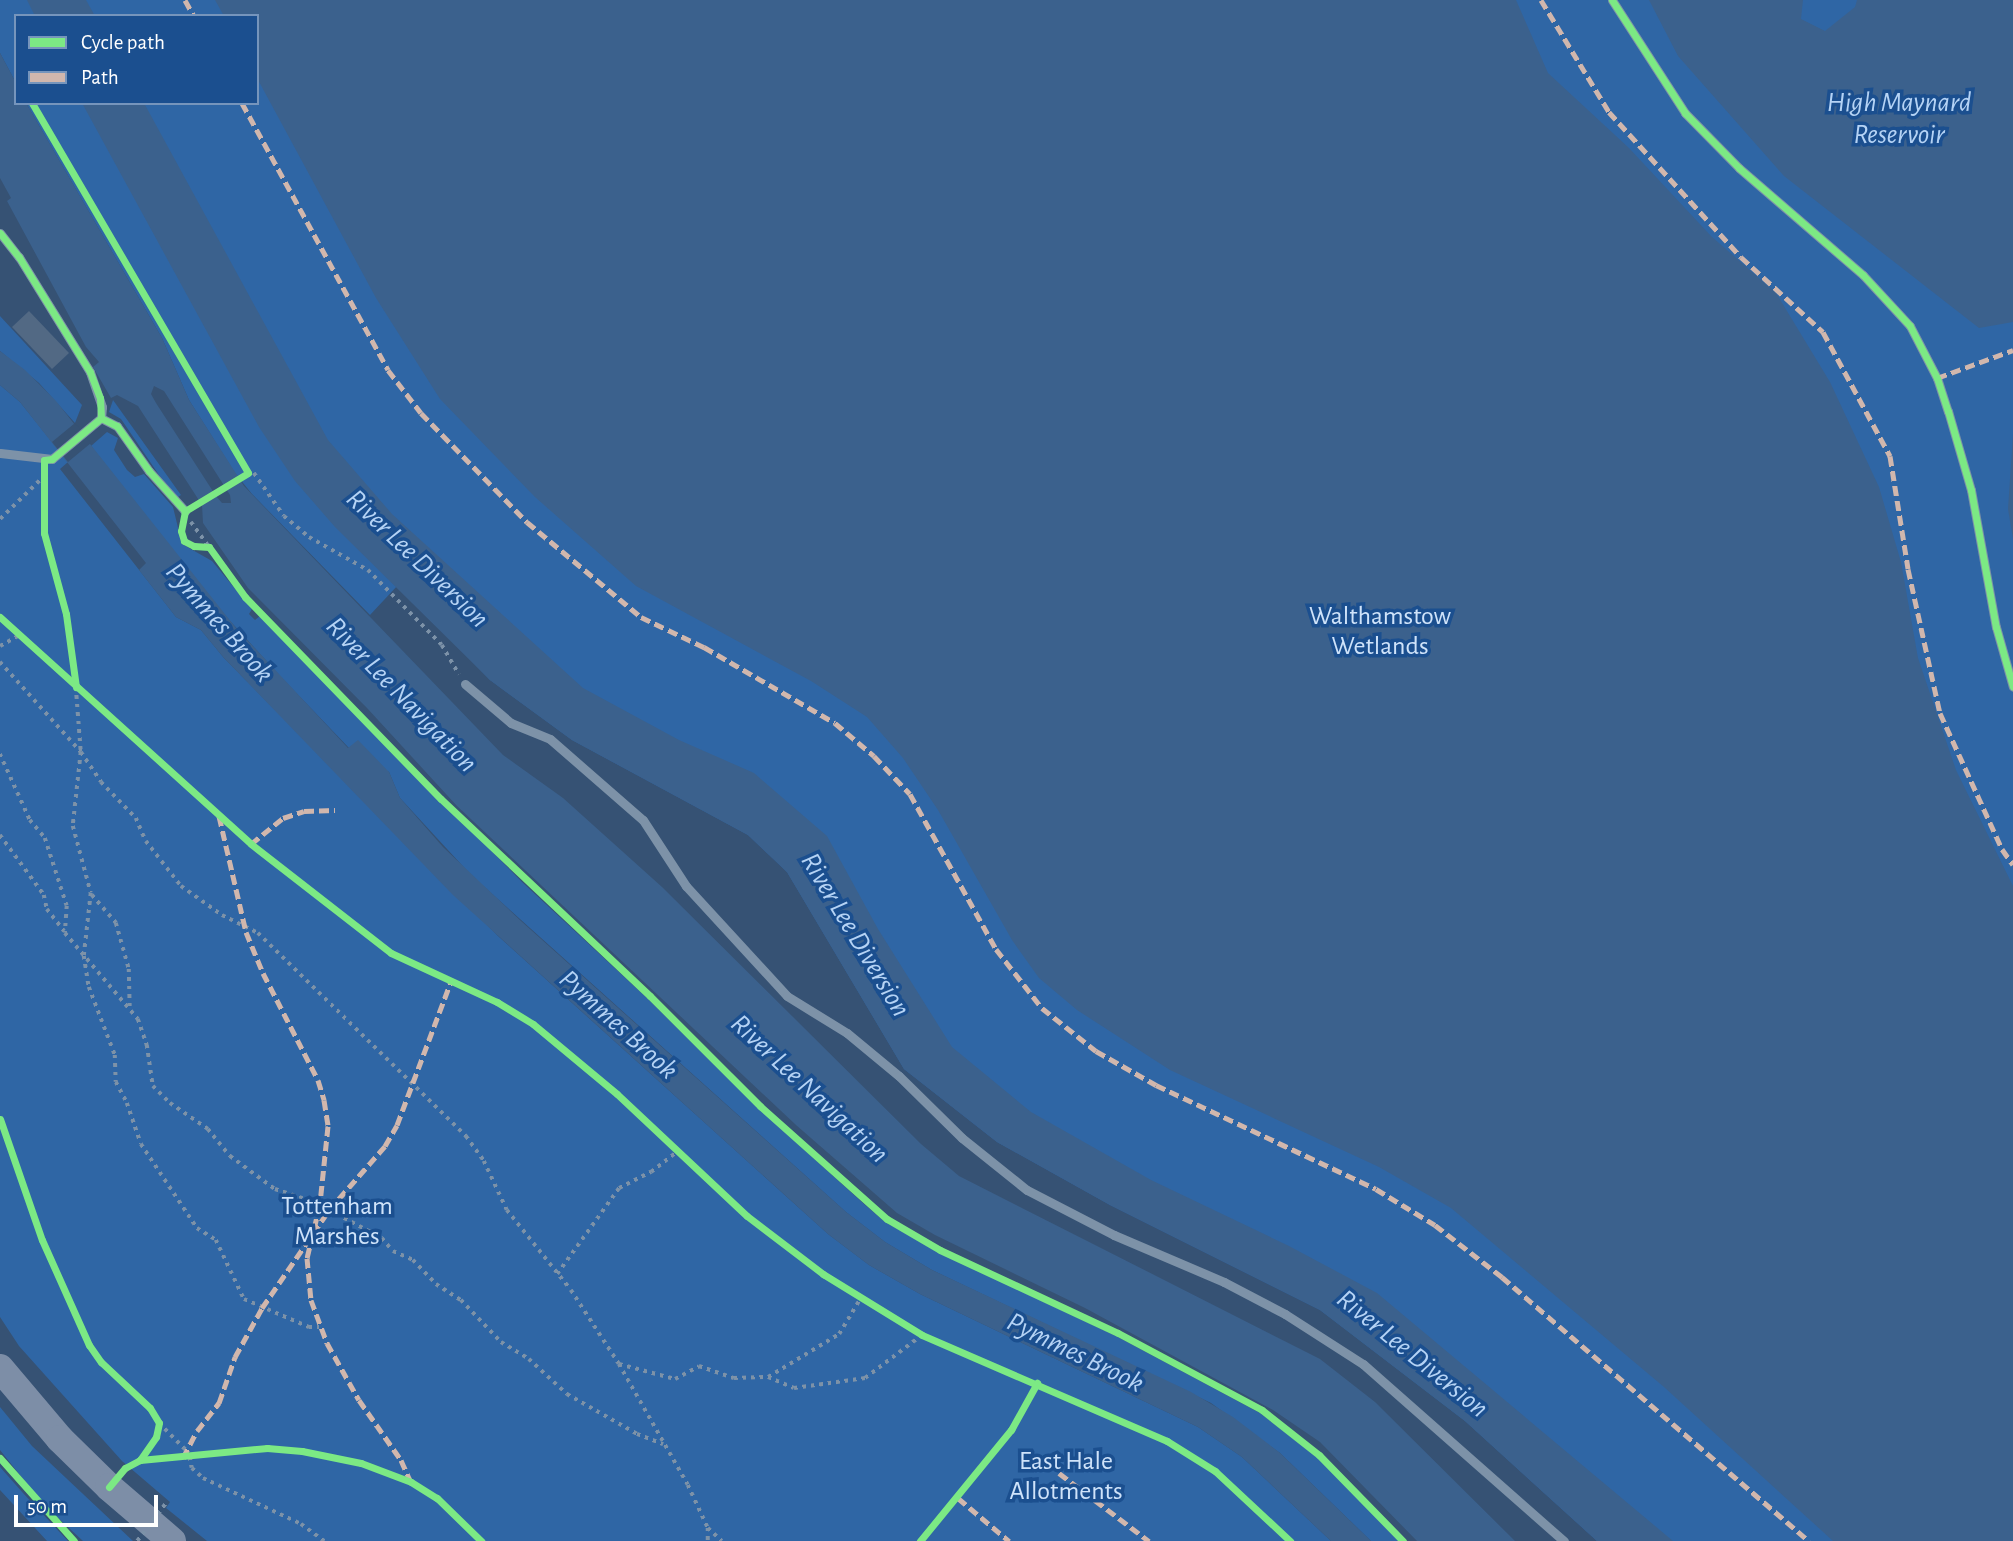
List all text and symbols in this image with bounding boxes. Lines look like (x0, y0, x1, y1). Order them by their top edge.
legend (14, 14, 259, 105)
text: Cycle path (81, 32, 165, 53)
text: Path (81, 67, 119, 88)
water label: High Maynard Reservoir (1827, 86, 1971, 152)
water label: River Lee Diversion (339, 483, 495, 635)
water label: Pymmes Brook (158, 556, 280, 690)
park label: Walthamstow Wetlands (1309, 601, 1451, 662)
water label: River Lee Navigation (318, 610, 484, 780)
water label: River Lee Diversion (793, 847, 917, 1023)
water label: Pymmes Brook (552, 963, 684, 1087)
water label: River Lee Navigation (723, 1007, 895, 1171)
park label: Tottenham Marshes (281, 1191, 393, 1252)
water label: River Lee Diversion (1329, 1283, 1495, 1425)
water label: Pymmes Brook (1001, 1305, 1149, 1401)
park label: East Hale Allotments (1009, 1446, 1123, 1508)
scale bar (18, 1482, 161, 1526)
text: 50 m (27, 1496, 67, 1517)

